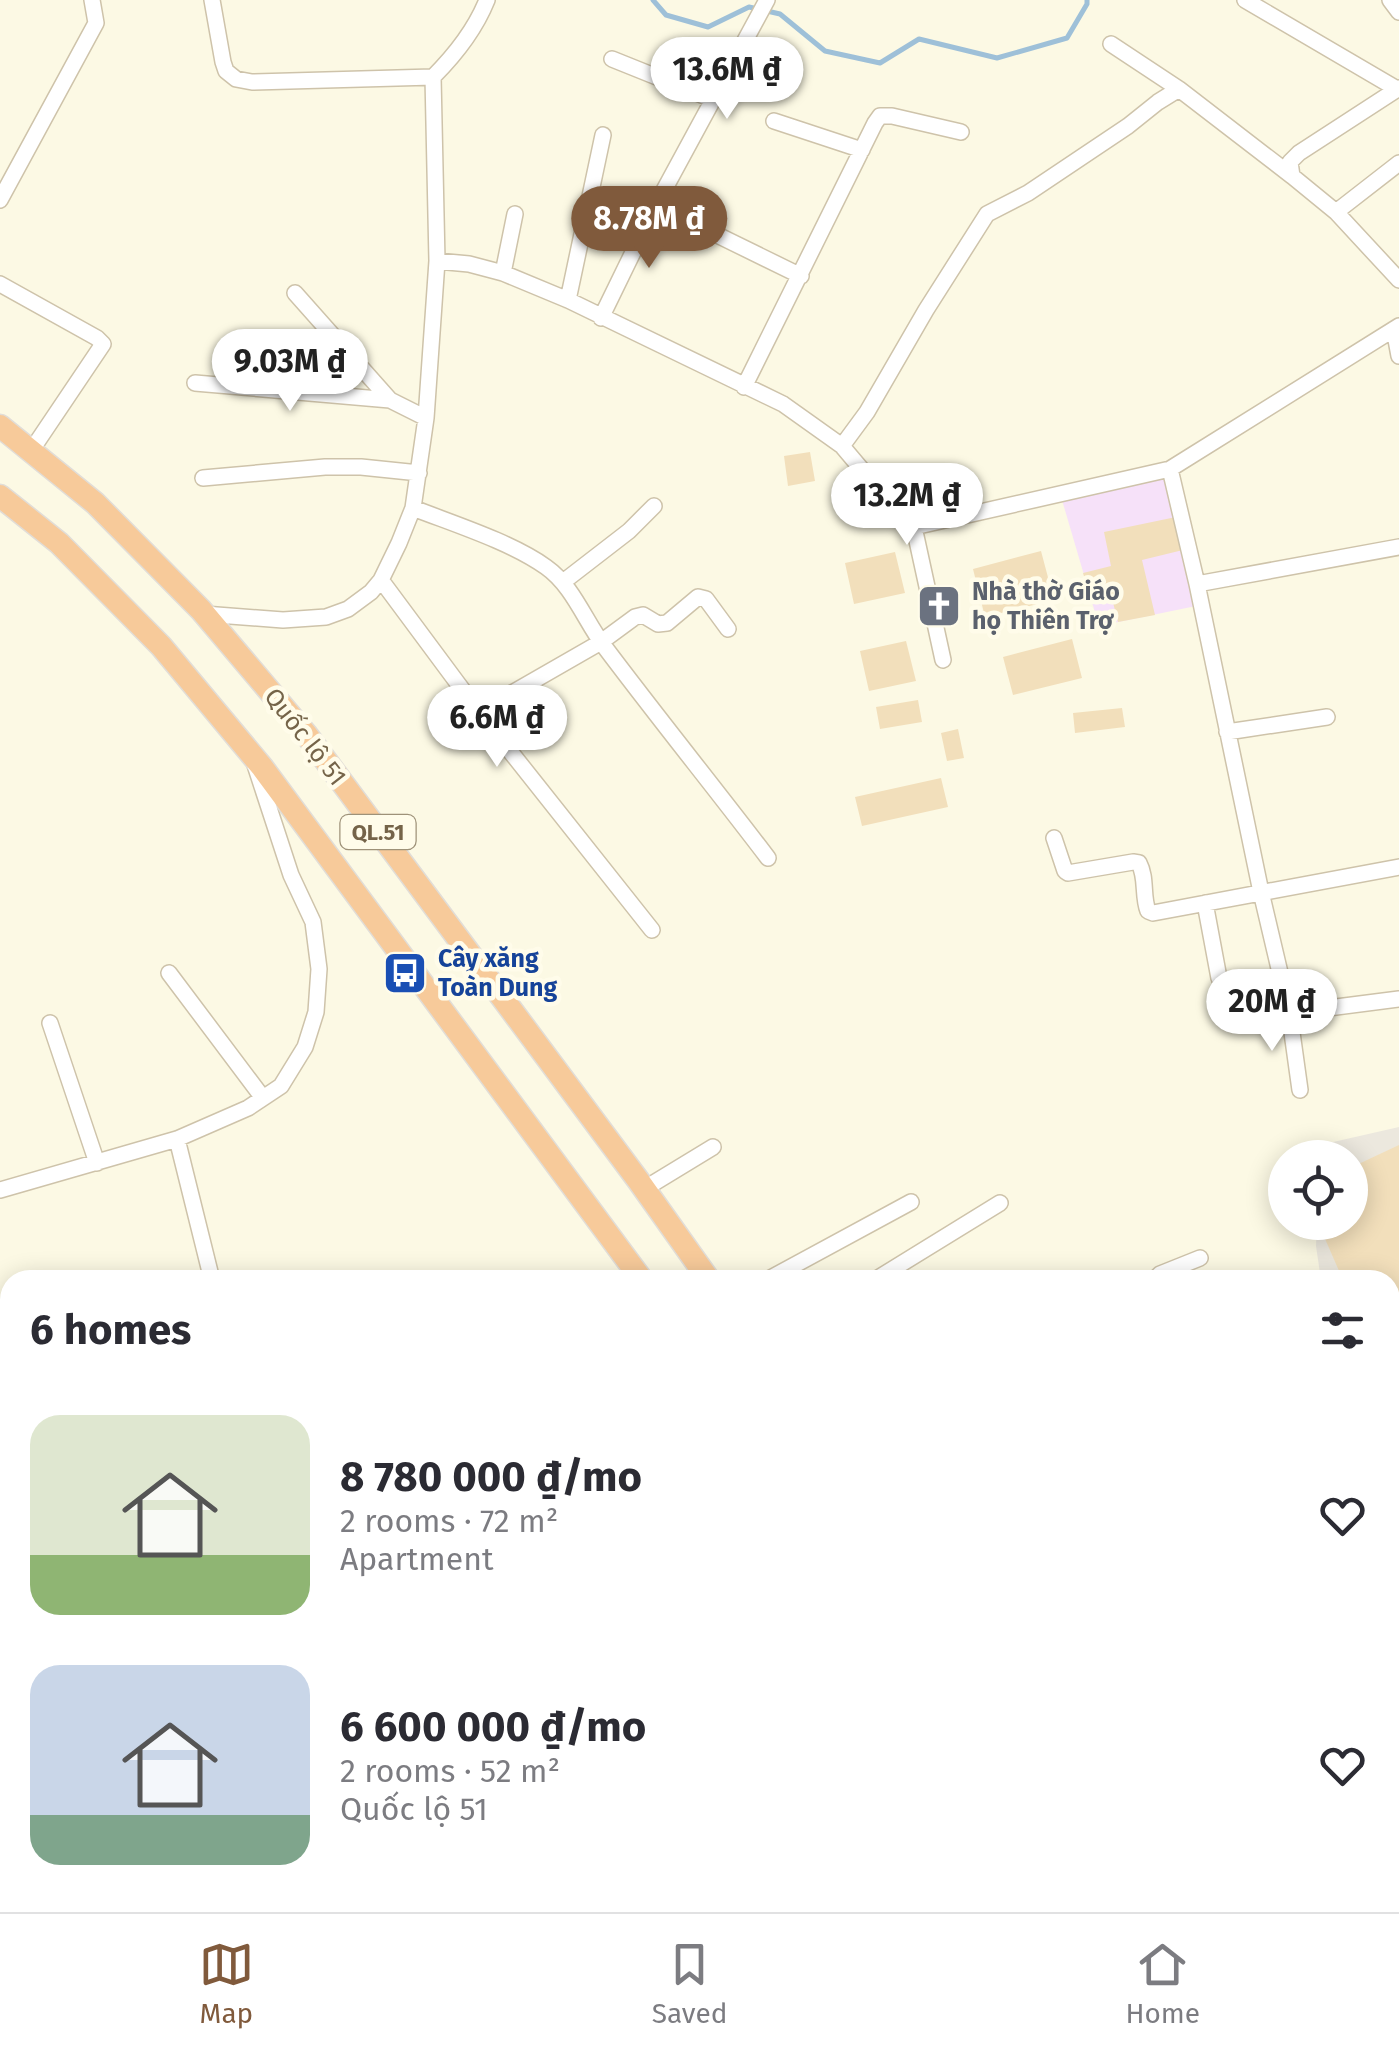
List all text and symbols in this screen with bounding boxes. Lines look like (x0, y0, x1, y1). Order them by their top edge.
pin: 13.6M ₫ (635, 37, 819, 122)
text: 13.6M ₫ (672, 50, 782, 88)
pin: 8.78M ₫ (557, 186, 741, 271)
text: 8.78M ₫ (593, 199, 705, 237)
pin: 9.03M ₫ (198, 329, 382, 414)
text: 9.03M ₫ (234, 342, 346, 380)
pin: 13.2M ₫ (815, 463, 999, 548)
text: 13.2M ₫ (853, 476, 961, 514)
place label: Nhà thờ Giáo họ Thiên Trợ (972, 577, 1120, 636)
church icon: Nhà thờ Giáo họ Thiên Trợ (916, 583, 962, 629)
street label: Quốc lộ 51 (258, 682, 353, 792)
pin: 6.6M ₫ (416, 685, 578, 770)
text: 6.6M ₫ (449, 698, 545, 736)
road number: QL.51 (340, 815, 416, 849)
place label: Cây xăng Toàn Dung (438, 944, 558, 1003)
bus stop icon: Cây xăng Toàn Dung (382, 950, 428, 996)
pin: 20M ₫ (1202, 969, 1342, 1054)
text: 20M ₫ (1228, 982, 1316, 1020)
map controls (1268, 1140, 1368, 1240)
button: locate (1268, 1140, 1368, 1240)
icon: filters (1315, 1303, 1370, 1358)
text: 6 homes (30, 1305, 191, 1355)
text: 8 780 000 ₫/mo (340, 1452, 642, 1502)
icon: home (110, 1455, 230, 1575)
icon: heart (1315, 1488, 1370, 1543)
text: 2 rooms · 72 m² (340, 1502, 558, 1540)
text: Apartment (340, 1540, 494, 1578)
text: 6 600 000 ₫/mo (340, 1702, 646, 1752)
icon: home (110, 1705, 230, 1825)
icon: heart (1315, 1738, 1370, 1793)
text: 2 rooms · 52 m² (340, 1752, 560, 1790)
text: Quốc lộ 51 (340, 1790, 488, 1828)
tab: Map (199, 1937, 254, 2030)
tab: Saved (652, 1937, 728, 2030)
tab: Home (1125, 1937, 1200, 2030)

